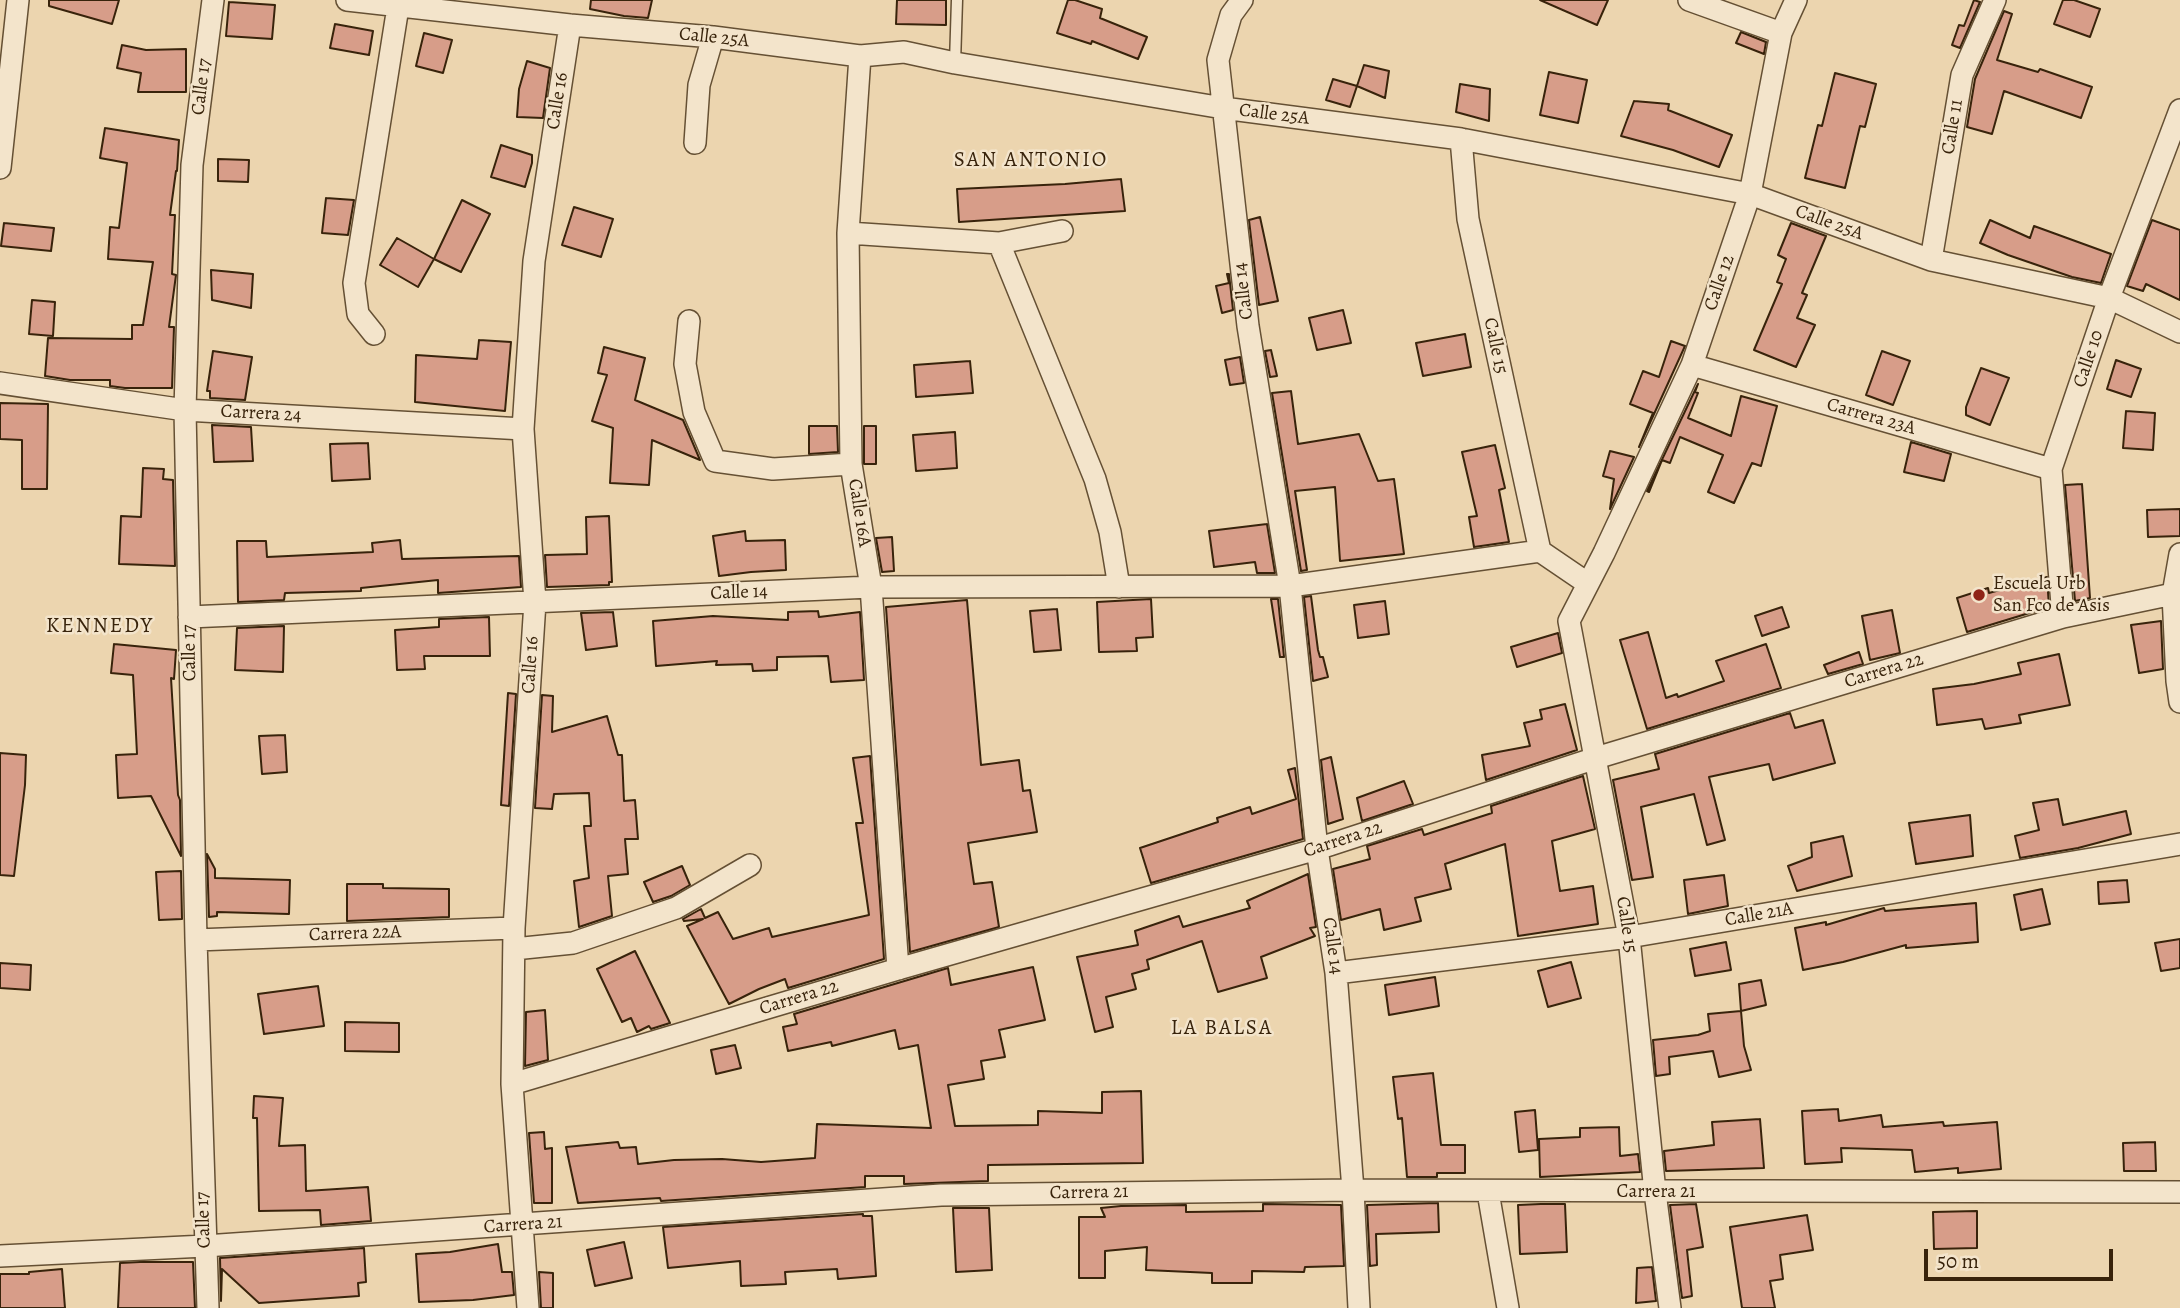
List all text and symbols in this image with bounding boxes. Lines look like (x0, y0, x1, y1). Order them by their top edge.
street label: Calle 25A (678, 23, 750, 53)
street label: Calle 17 (187, 57, 217, 117)
street label: Calle 16 (542, 71, 574, 131)
street label: Calle 11 (1937, 98, 1969, 156)
street label: Calle 25A (1238, 99, 1310, 131)
district label: SAN ANTONIO (955, 148, 1107, 174)
street label: Calle 25A (1792, 200, 1866, 246)
street label: Calle 12 (1700, 252, 1740, 314)
street label: Calle 14 (1229, 261, 1259, 321)
street label: Calle 15 (1478, 316, 1512, 376)
street label: Calle 10 (2069, 327, 2109, 391)
street label: Carrera 23A (1824, 393, 1918, 441)
street label: Carrera 24 (220, 400, 302, 428)
street label: Calle 16A (842, 477, 876, 549)
place label: Escuela Urb San Fco de Asis (1993, 573, 2110, 617)
street label: Calle 14 (710, 581, 768, 605)
marker: Escuela Urb San Fco de Asis (1971, 587, 1987, 603)
district label: KENNEDY (47, 614, 153, 640)
street label: Calle 17 (178, 624, 202, 682)
street label: Calle 16 (518, 635, 544, 695)
street label: Carrera 22 (1842, 648, 1926, 694)
street label: Carrera 22 (1301, 817, 1385, 863)
street label: Calle 15 (1610, 895, 1642, 955)
street label: Calle 21A (1723, 898, 1795, 932)
street label: Calle 14 (1317, 916, 1347, 976)
street label: Carrera 22A (308, 921, 402, 947)
street label: Carrera 22 (757, 975, 841, 1021)
district label: LA BALSA (1172, 1016, 1272, 1042)
street label: Carrera 21 (1049, 1181, 1129, 1205)
street label: Carrera 21 (1617, 1181, 1695, 1203)
street label: Calle 17 (192, 1191, 216, 1249)
street label: Carrera 21 (483, 1211, 563, 1239)
scale bar (1928, 1234, 2117, 1278)
text: 50 m (1937, 1247, 1979, 1275)

